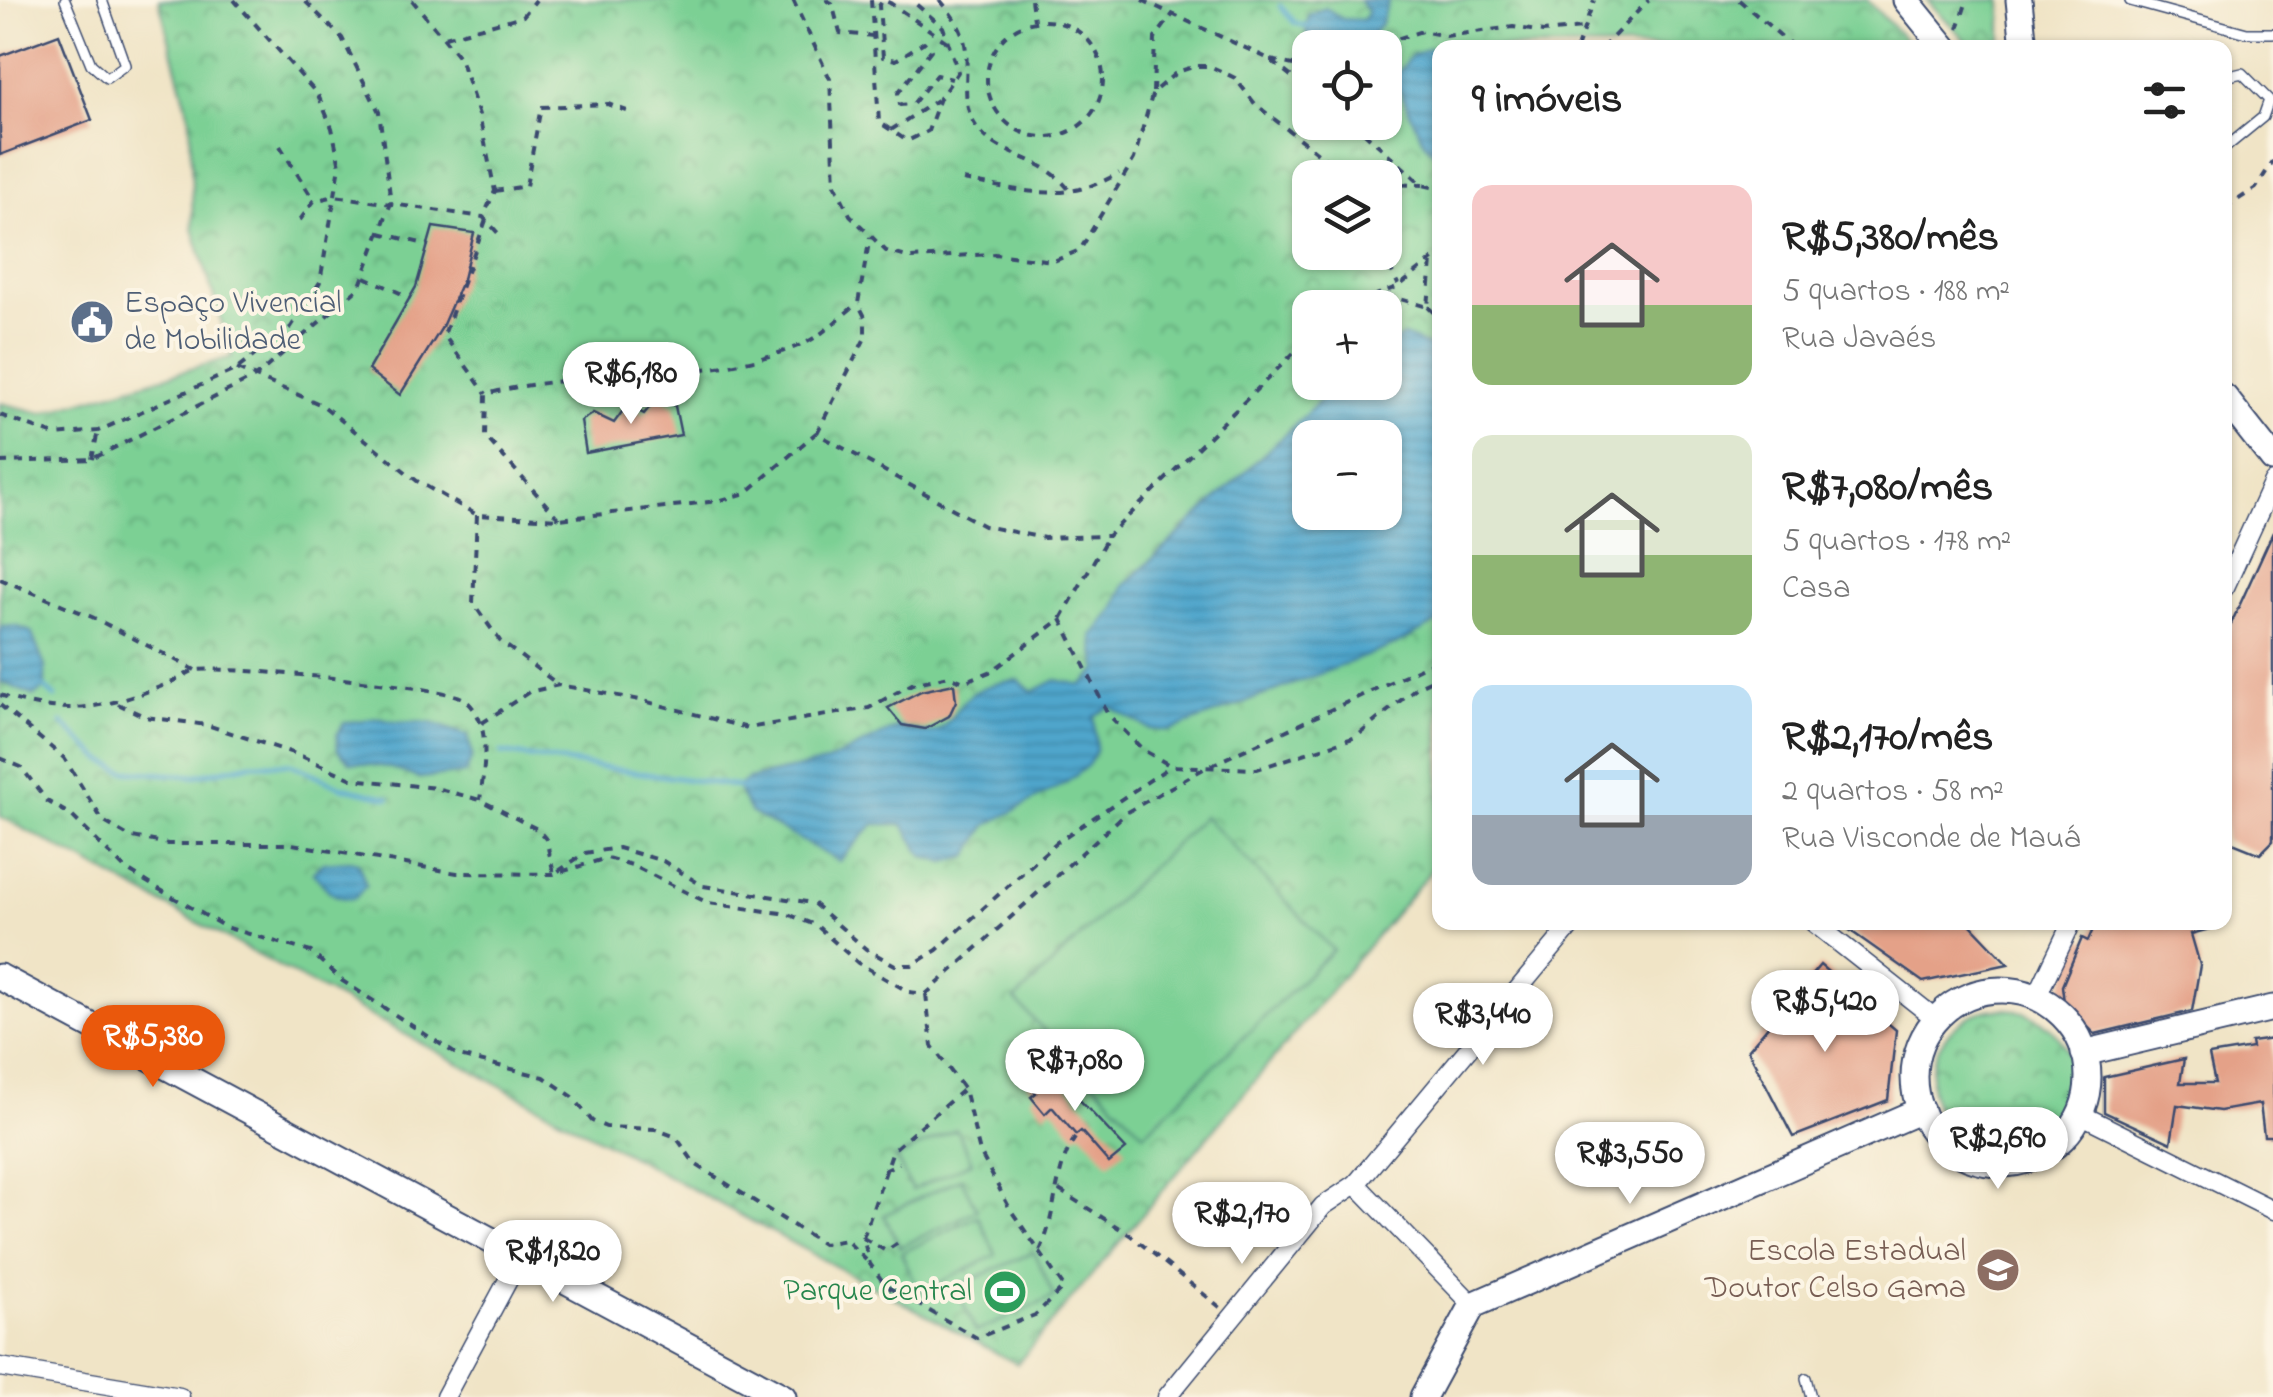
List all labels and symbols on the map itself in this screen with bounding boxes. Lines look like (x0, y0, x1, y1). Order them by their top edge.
place label: Espaço Vivencial de Mobilidade (124, 281, 342, 365)
public building icon: Espaço Vivencial de Mobilidade (69, 299, 115, 345)
pin: R$6,180 (539, 342, 723, 427)
pin: R$5,420 (1733, 970, 1917, 1055)
pin: R$3,440 (1391, 983, 1575, 1068)
pin: R$5,380 (61, 1005, 245, 1090)
pin: R$7,080 (983, 1029, 1167, 1114)
pin: R$2,690 (1906, 1107, 2090, 1192)
pin: R$3,550 (1538, 1122, 1722, 1207)
pin: R$2,170 (1150, 1182, 1334, 1267)
pin: R$1,820 (461, 1220, 645, 1305)
place label: Escola Estadual Doutor Celso Gama (1704, 1229, 1966, 1313)
school or university icon: Escola Estadual Doutor Celso Gama (1975, 1247, 2021, 1293)
place label: Parque Central (783, 1269, 972, 1316)
sports icon: Parque Central (982, 1269, 1028, 1315)

